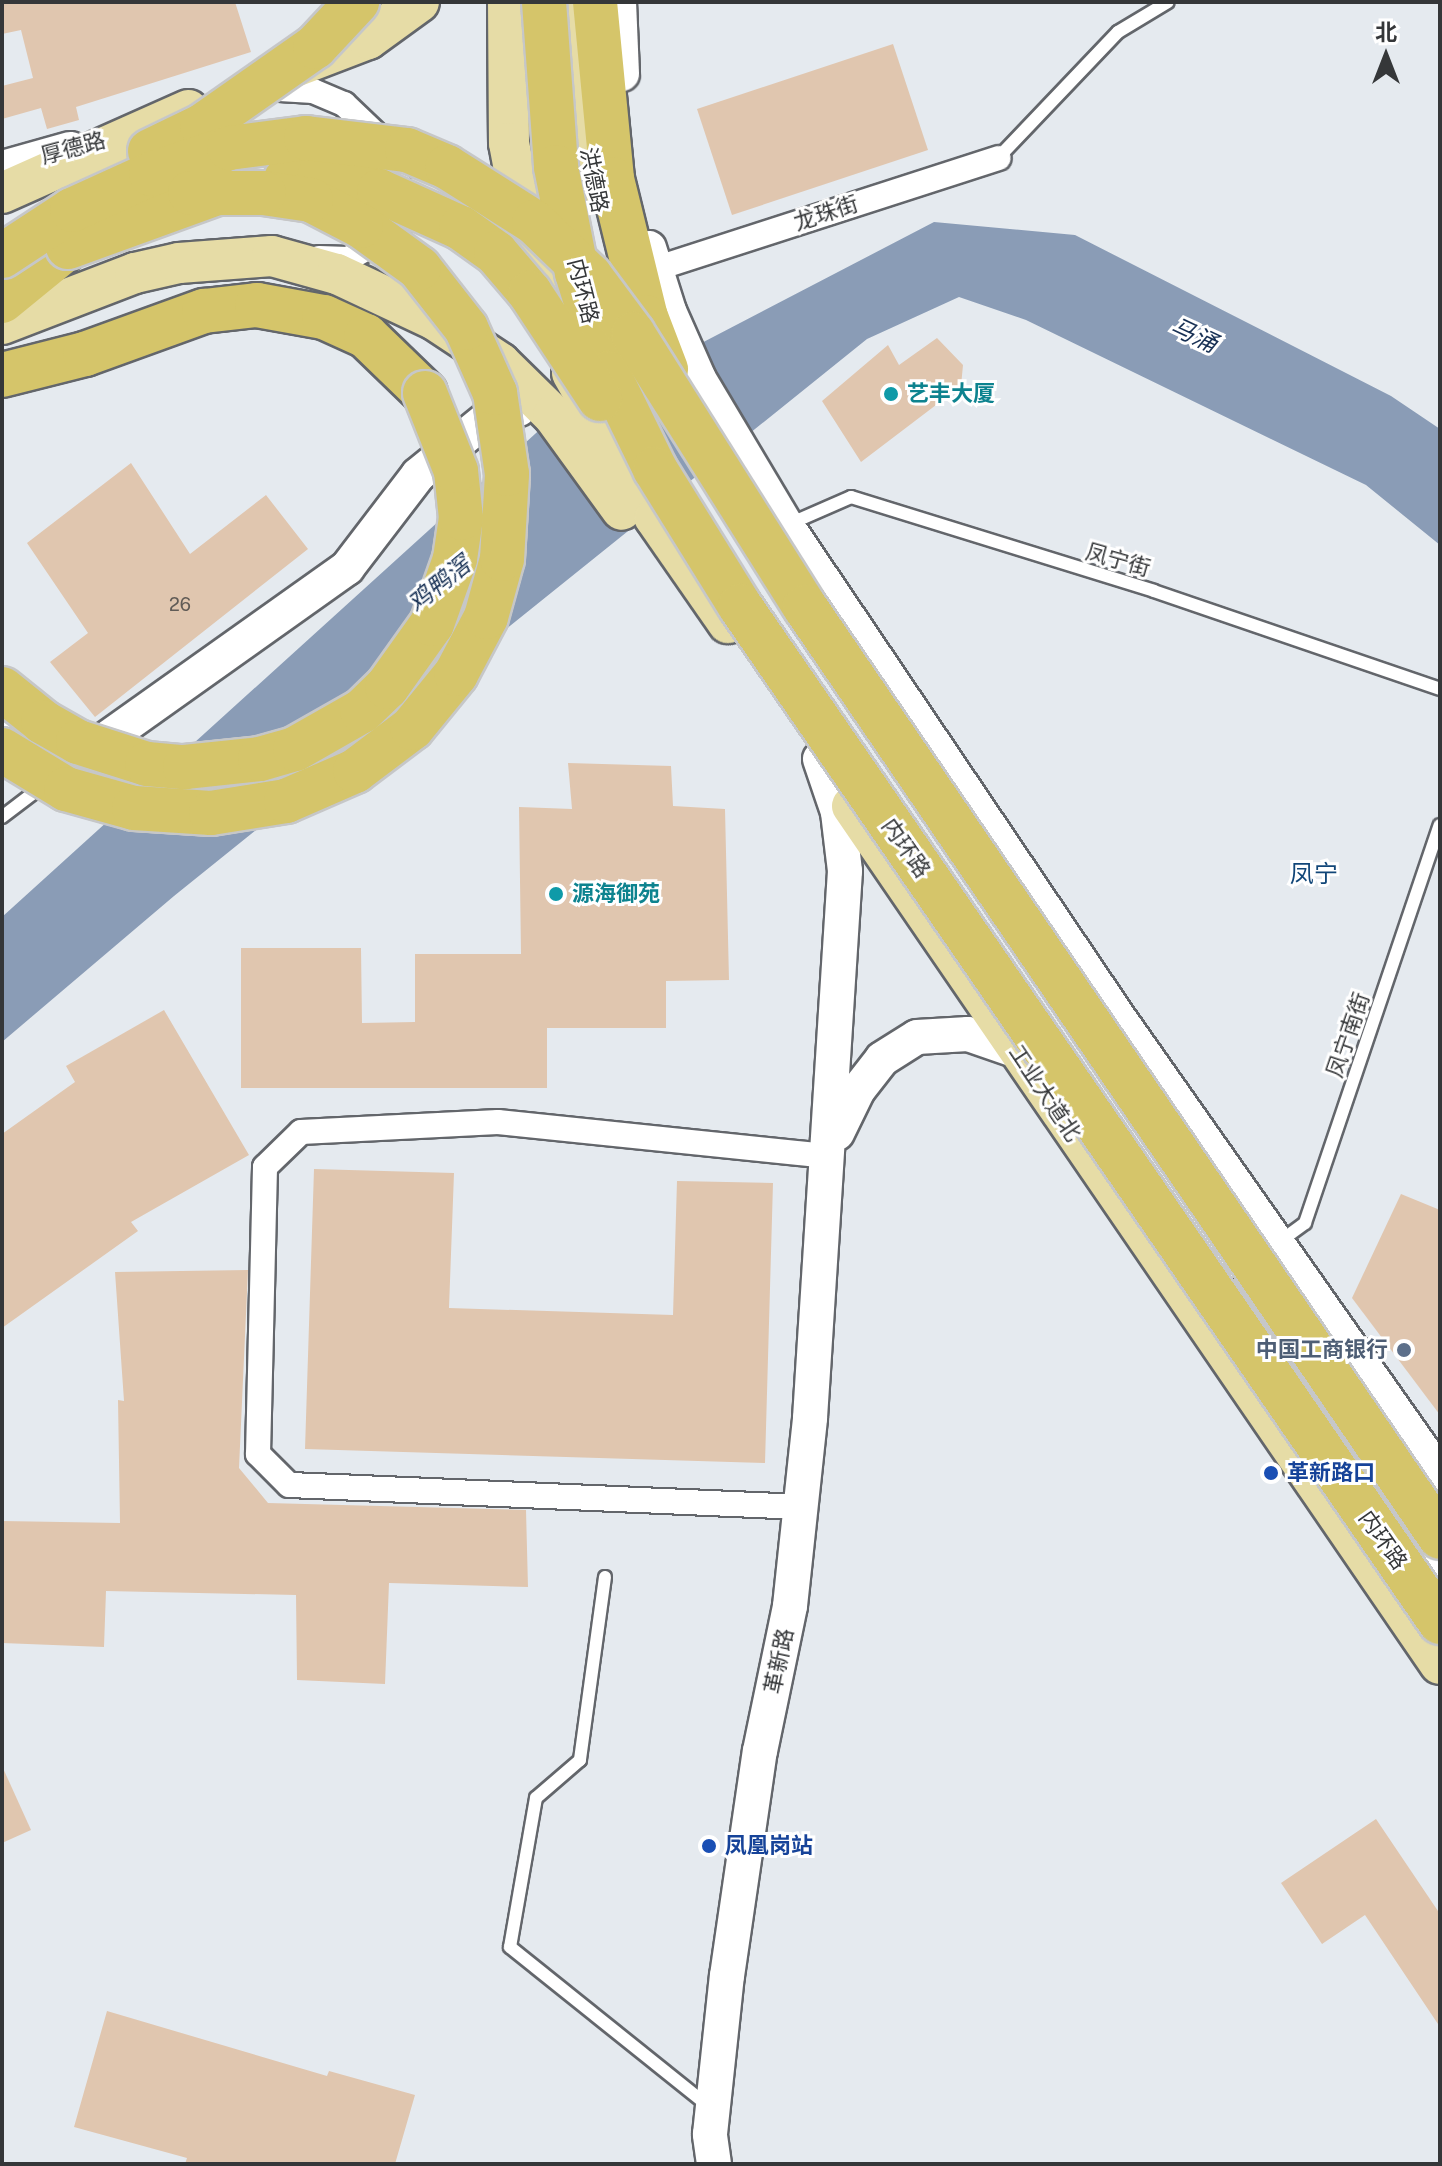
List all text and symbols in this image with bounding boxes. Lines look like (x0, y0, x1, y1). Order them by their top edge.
north arrow (1346, 16, 1426, 96)
text: 北 (1375, 19, 1397, 45)
street label: 厚德路 (38, 127, 108, 169)
street label: 洪德路 (575, 145, 613, 215)
street label: 龙珠街 (791, 190, 861, 236)
street label: 内环路 (562, 256, 604, 326)
water label: 马涌 (1166, 312, 1222, 358)
place label: 艺丰大厦 (907, 381, 995, 407)
marker: 艺丰大厦 (882, 385, 900, 403)
street label: 凤宁街 (1083, 538, 1153, 582)
water label: 鸡鸭滘 (402, 550, 476, 618)
house number: 26 (169, 594, 191, 616)
street label: 内环路 (876, 813, 936, 883)
district label: 凤宁 (1290, 860, 1338, 888)
place label: 源海御苑 (572, 881, 660, 907)
marker: 源海御苑 (547, 885, 565, 903)
street label: 凤宁南街 (1321, 989, 1375, 1081)
street label: 工业大道北 (1003, 1040, 1087, 1146)
place label: 中国工商银行 (1256, 1337, 1388, 1363)
marker: 中国工商银行 (1395, 1341, 1413, 1359)
place label: 革新路口 (1287, 1460, 1375, 1486)
marker: 革新路口 (1262, 1464, 1280, 1482)
street label: 内环路 (1353, 1505, 1413, 1575)
street label: 革新路 (759, 1626, 799, 1696)
place label: 凤凰岗站 (725, 1833, 813, 1859)
marker: 凤凰岗站 (700, 1837, 718, 1855)

